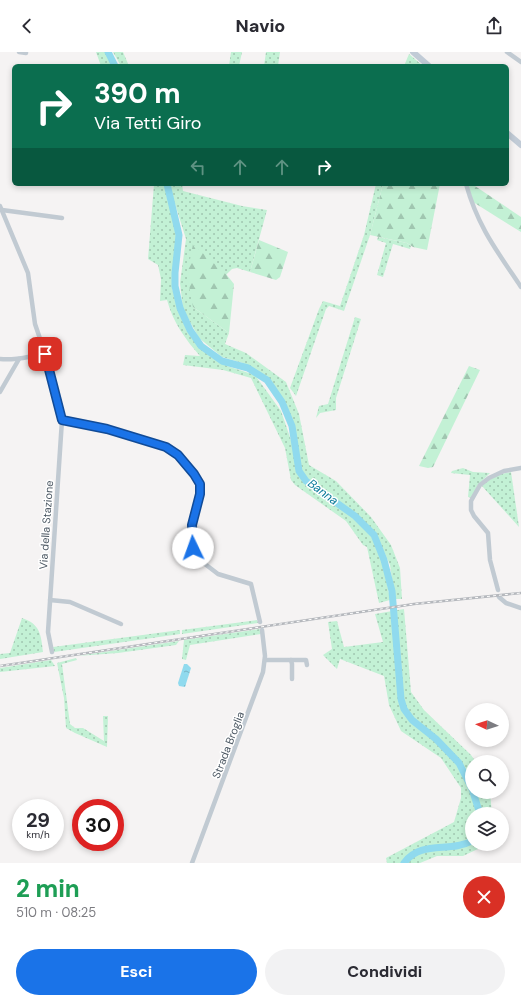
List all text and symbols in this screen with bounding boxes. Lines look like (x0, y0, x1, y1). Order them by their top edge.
text: Navio (236, 14, 285, 38)
icon: back (16, 15, 38, 37)
icon: share (483, 15, 505, 37)
text: 390 m (94, 75, 181, 112)
icon: right (28, 80, 80, 132)
text: Via Tetti Giro (94, 111, 202, 135)
icon: left (187, 156, 209, 178)
icon: ahead (229, 156, 251, 178)
icon: ahead (271, 156, 293, 178)
icon: right (313, 156, 335, 178)
pin (28, 337, 62, 371)
icon: arrive (34, 343, 56, 365)
water label: Banna (304, 475, 342, 509)
street label: Via della Stazione (36, 480, 56, 570)
position arrow (172, 527, 214, 569)
north arrow (465, 703, 509, 747)
map controls (465, 703, 509, 851)
street label: Strada Broglia (209, 710, 247, 780)
button: search (465, 755, 509, 799)
speed limit sign: 30 (72, 799, 124, 851)
text: 29 (26, 807, 50, 833)
button: layers (465, 807, 509, 851)
text: km/h (26, 828, 50, 841)
text: 2 min (16, 873, 80, 904)
button: close (463, 876, 505, 918)
text: 510 m · 08:25 (16, 904, 96, 921)
button: Esci (16, 949, 257, 995)
button: Condividi (265, 949, 505, 995)

